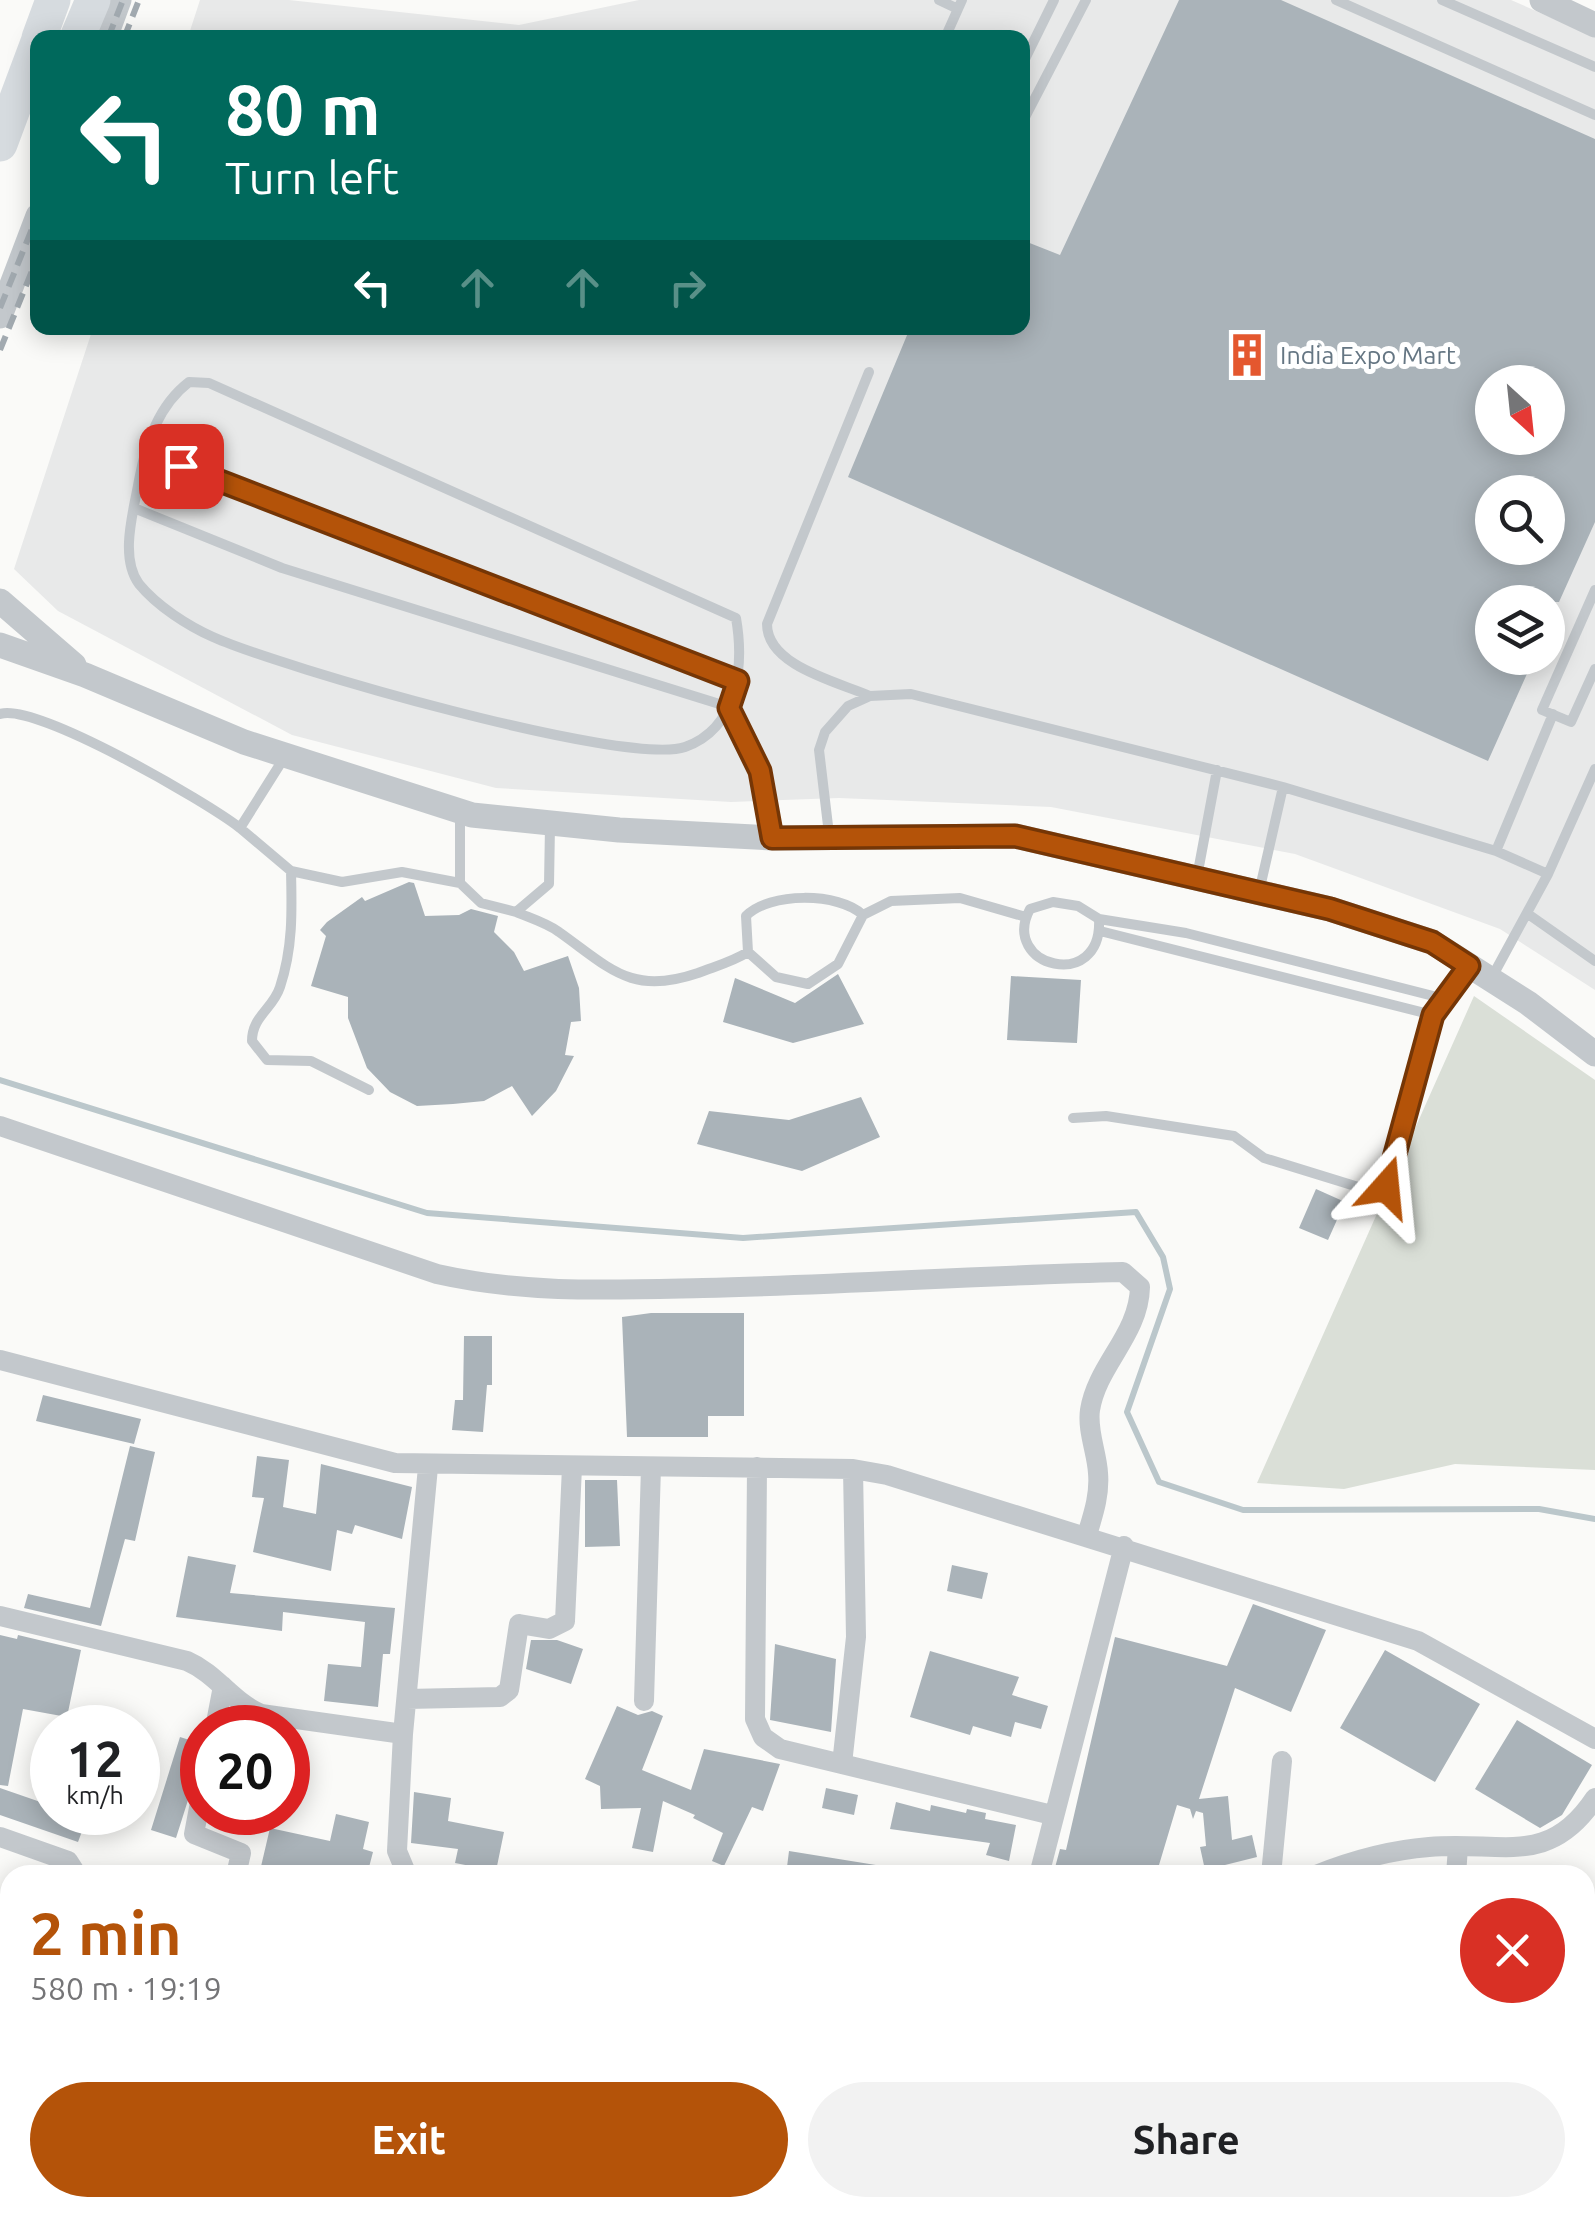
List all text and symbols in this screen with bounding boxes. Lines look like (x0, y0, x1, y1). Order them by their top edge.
icon: left (60, 70, 190, 200)
text: 80 m (225, 70, 381, 148)
text: Turn left (225, 152, 399, 203)
icon: left (345, 260, 400, 315)
icon: ahead (450, 260, 505, 315)
icon: ahead (555, 260, 610, 315)
icon: right (660, 260, 715, 315)
building icon: India Expo Mart (1223, 331, 1271, 379)
place label: India Expo Mart (1280, 341, 1456, 369)
north arrow (1475, 365, 1565, 455)
map controls (1475, 365, 1565, 675)
pin (139, 424, 224, 509)
icon: arrive (154, 439, 209, 494)
button: search (1475, 475, 1565, 565)
button: layers (1475, 585, 1565, 675)
position arrow (1334, 1135, 1438, 1239)
speed limit sign: 20 (180, 1705, 310, 1835)
text: 12 (67, 1730, 123, 1786)
text: km/h (66, 1781, 124, 1809)
button: close (1460, 1898, 1565, 2003)
text: 2 min (30, 1899, 182, 1966)
text: 580 m · 19:19 (30, 1970, 222, 2006)
button: Exit (30, 2082, 788, 2197)
button: Share (808, 2082, 1565, 2197)

